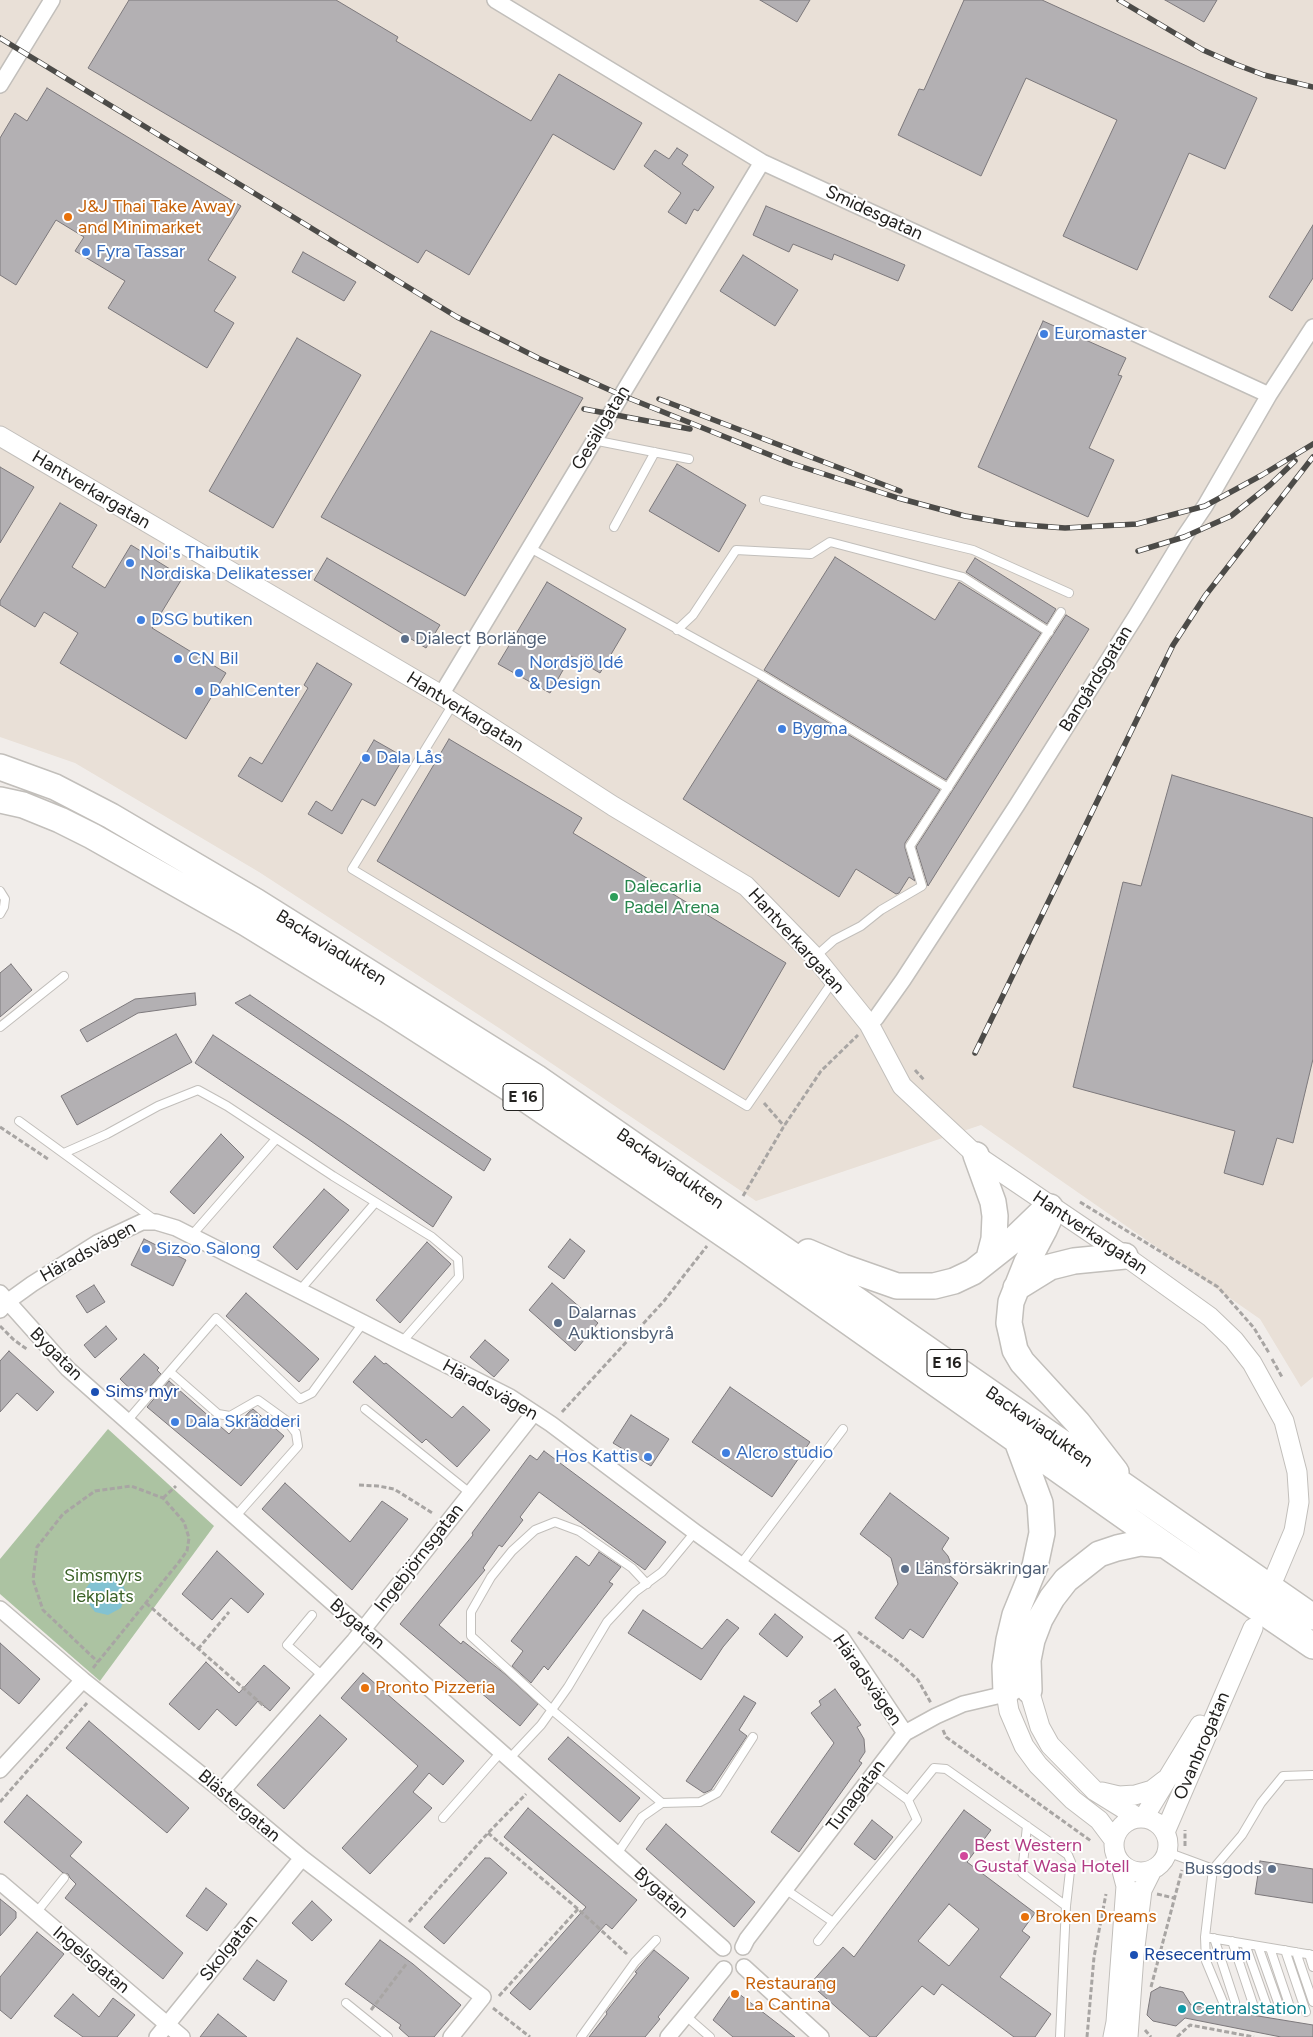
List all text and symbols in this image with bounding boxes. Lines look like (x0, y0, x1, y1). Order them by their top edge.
street label: Smidesgatan (822, 181, 926, 245)
place label: J&J Thai Take Away and Minimarket (78, 196, 236, 238)
marker: J&J Thai Take Away and Minimarket (62, 211, 74, 223)
place label: Fyra Tassar (96, 241, 185, 263)
marker: Fyra Tassar (80, 246, 92, 258)
place label: Euromaster (1054, 323, 1147, 345)
marker: Euromaster (1038, 328, 1050, 340)
street label: Gesällgatan (567, 382, 635, 474)
street label: Hantverkargatan (28, 446, 154, 534)
place label: Noi's Thaibutik Nordiska Delikatesser (140, 542, 313, 584)
marker: Noi's Thaibutik Nordiska Delikatesser (124, 557, 136, 569)
place label: DSG butiken (151, 609, 253, 631)
marker: DSG butiken (135, 614, 147, 626)
street label: Bangårdsgatan (1055, 622, 1137, 736)
place label: Dialect Borlänge (415, 628, 547, 650)
marker: Dialect Borlänge (399, 633, 411, 645)
place label: CN Bil (188, 648, 238, 670)
place label: Nordsjö Idé & Design (529, 652, 623, 694)
marker: CN Bil (172, 653, 184, 665)
street label: Hantverkargatan (402, 667, 528, 757)
marker: Nordsjö Idé & Design (513, 667, 525, 679)
place label: DahlCenter (209, 680, 300, 702)
marker: DahlCenter (193, 685, 205, 697)
place label: Bygma (792, 718, 847, 740)
marker: Bygma (776, 723, 788, 735)
place label: Dala Lås (376, 747, 442, 769)
marker: Dala Lås (360, 752, 372, 764)
place label: Dalecarlia Padel Arena (624, 876, 720, 919)
street label: Hantverkargatan (743, 884, 849, 998)
marker: Dalecarlia Padel Arena (608, 891, 620, 903)
street label: Backaviadukten (272, 905, 390, 991)
road number: E 16 (503, 1084, 543, 1110)
street label: Backaviadukten (612, 1124, 728, 1214)
street label: Hantverkargatan (1028, 1187, 1152, 1279)
street label: Häradsvägen (36, 1217, 140, 1287)
place label: Sizoo Salong (156, 1238, 261, 1260)
marker: Sizoo Salong (140, 1243, 152, 1255)
place label: Dalarnas Auktionsbyrå (568, 1302, 674, 1345)
marker: Dalarnas Auktionsbyrå (552, 1317, 564, 1329)
street label: Bygatan (25, 1323, 87, 1385)
road number: E 16 (927, 1350, 967, 1376)
street label: Häradsvägen (438, 1355, 542, 1425)
place label: Sims myr (105, 1381, 179, 1403)
street label: Backaviadukten (981, 1382, 1097, 1472)
marker: Sims myr (89, 1386, 101, 1398)
place label: Dala Skrädderi (185, 1411, 300, 1433)
marker: Dala Skrädderi (169, 1416, 181, 1428)
place label: Alcro studio (736, 1442, 833, 1464)
place label: Hos Kattis (555, 1446, 638, 1468)
marker: Alcro studio (720, 1447, 732, 1459)
marker: Hos Kattis (642, 1451, 654, 1463)
street label: Ingebjörnsgatan (370, 1500, 468, 1616)
place label: Länsförsäkringar (915, 1558, 1047, 1580)
marker: Länsförsäkringar (899, 1563, 911, 1575)
park label: Simsmyrs lekplats (64, 1565, 142, 1608)
street label: Bygatan (325, 1594, 389, 1654)
street label: Häradsvägen (828, 1630, 906, 1730)
place label: Pronto Pizzeria (375, 1677, 495, 1699)
marker: Pronto Pizzeria (359, 1682, 371, 1694)
street label: Ovanbrogatan (1170, 1689, 1234, 1803)
street label: Tunagatan (822, 1756, 890, 1836)
street label: Blästergatan (193, 1765, 285, 1847)
place label: Best Western Gustaf Wasa Hotell (974, 1835, 1129, 1878)
marker: Best Western Gustaf Wasa Hotell (958, 1850, 970, 1862)
place label: Bussgods (1184, 1858, 1262, 1880)
street label: Bygatan (629, 1863, 693, 1923)
marker: Bussgods (1266, 1863, 1278, 1875)
place label: Broken Dreams (1035, 1906, 1157, 1928)
street label: Skolgatan (196, 1910, 262, 1986)
marker: Broken Dreams (1019, 1911, 1031, 1923)
street label: Ingelsgatan (48, 1922, 134, 1998)
place label: Resecentrum (1144, 1944, 1251, 1966)
marker: Resecentrum (1128, 1949, 1140, 1961)
place label: Restaurang La Cantina (745, 1973, 836, 2016)
marker: Restaurang La Cantina (729, 1988, 741, 2000)
place label: Centralstation (1192, 1998, 1307, 2020)
marker: Centralstation (1176, 2003, 1188, 2015)

